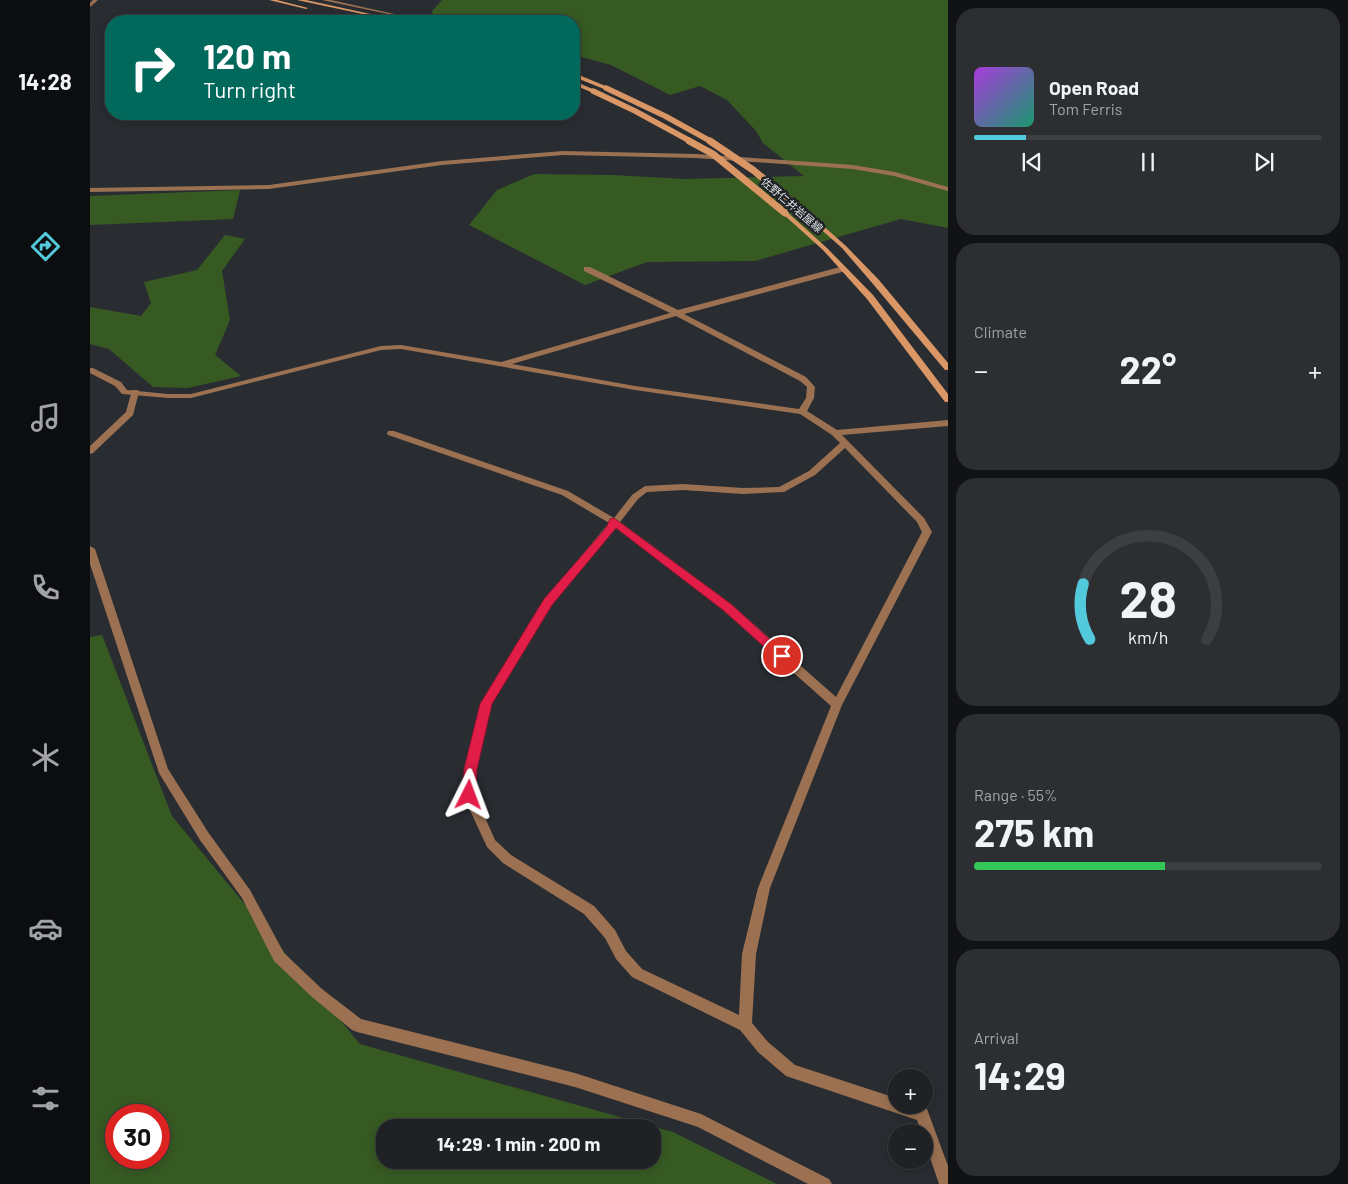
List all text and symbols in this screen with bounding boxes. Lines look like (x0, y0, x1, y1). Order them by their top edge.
text: 120 m (203, 34, 291, 76)
icon: right (120, 35, 185, 100)
text: 14:28 (18, 68, 72, 94)
text: Turn right (203, 76, 296, 102)
text: Open Road (1049, 76, 1139, 99)
text: Tom Ferris (1049, 99, 1123, 118)
icon: previous (1018, 148, 1046, 176)
icon: pause (1134, 148, 1162, 176)
icon: next (1250, 148, 1278, 176)
street label: 佐野仁井岩屋線 (759, 174, 826, 235)
icon: directions (28, 229, 63, 264)
text: Climate (974, 322, 1027, 341)
text: 22° (1120, 346, 1176, 392)
text: − (974, 353, 988, 387)
text: + (1308, 353, 1322, 387)
icon: music (28, 400, 63, 435)
text: 28 (1119, 566, 1177, 628)
icon: phone (28, 570, 63, 605)
text: km/h (1128, 626, 1168, 648)
pin (761, 635, 803, 677)
icon: arrive (768, 642, 796, 670)
icon: climate (28, 740, 63, 775)
position arrow (442, 768, 494, 820)
text: Range · 55% (974, 785, 1057, 804)
text: 275 km (974, 809, 1094, 855)
icon: car (28, 911, 63, 946)
text: Arrival (974, 1028, 1019, 1047)
text: 14:29 (974, 1052, 1066, 1098)
map controls (888, 1069, 933, 1169)
button: + (888, 1069, 933, 1114)
icon: filters (28, 1081, 63, 1116)
speed limit sign: 30 (105, 1104, 170, 1169)
button: − (888, 1124, 933, 1169)
text: 14:29 · 1 min · 200 m (437, 1132, 600, 1155)

